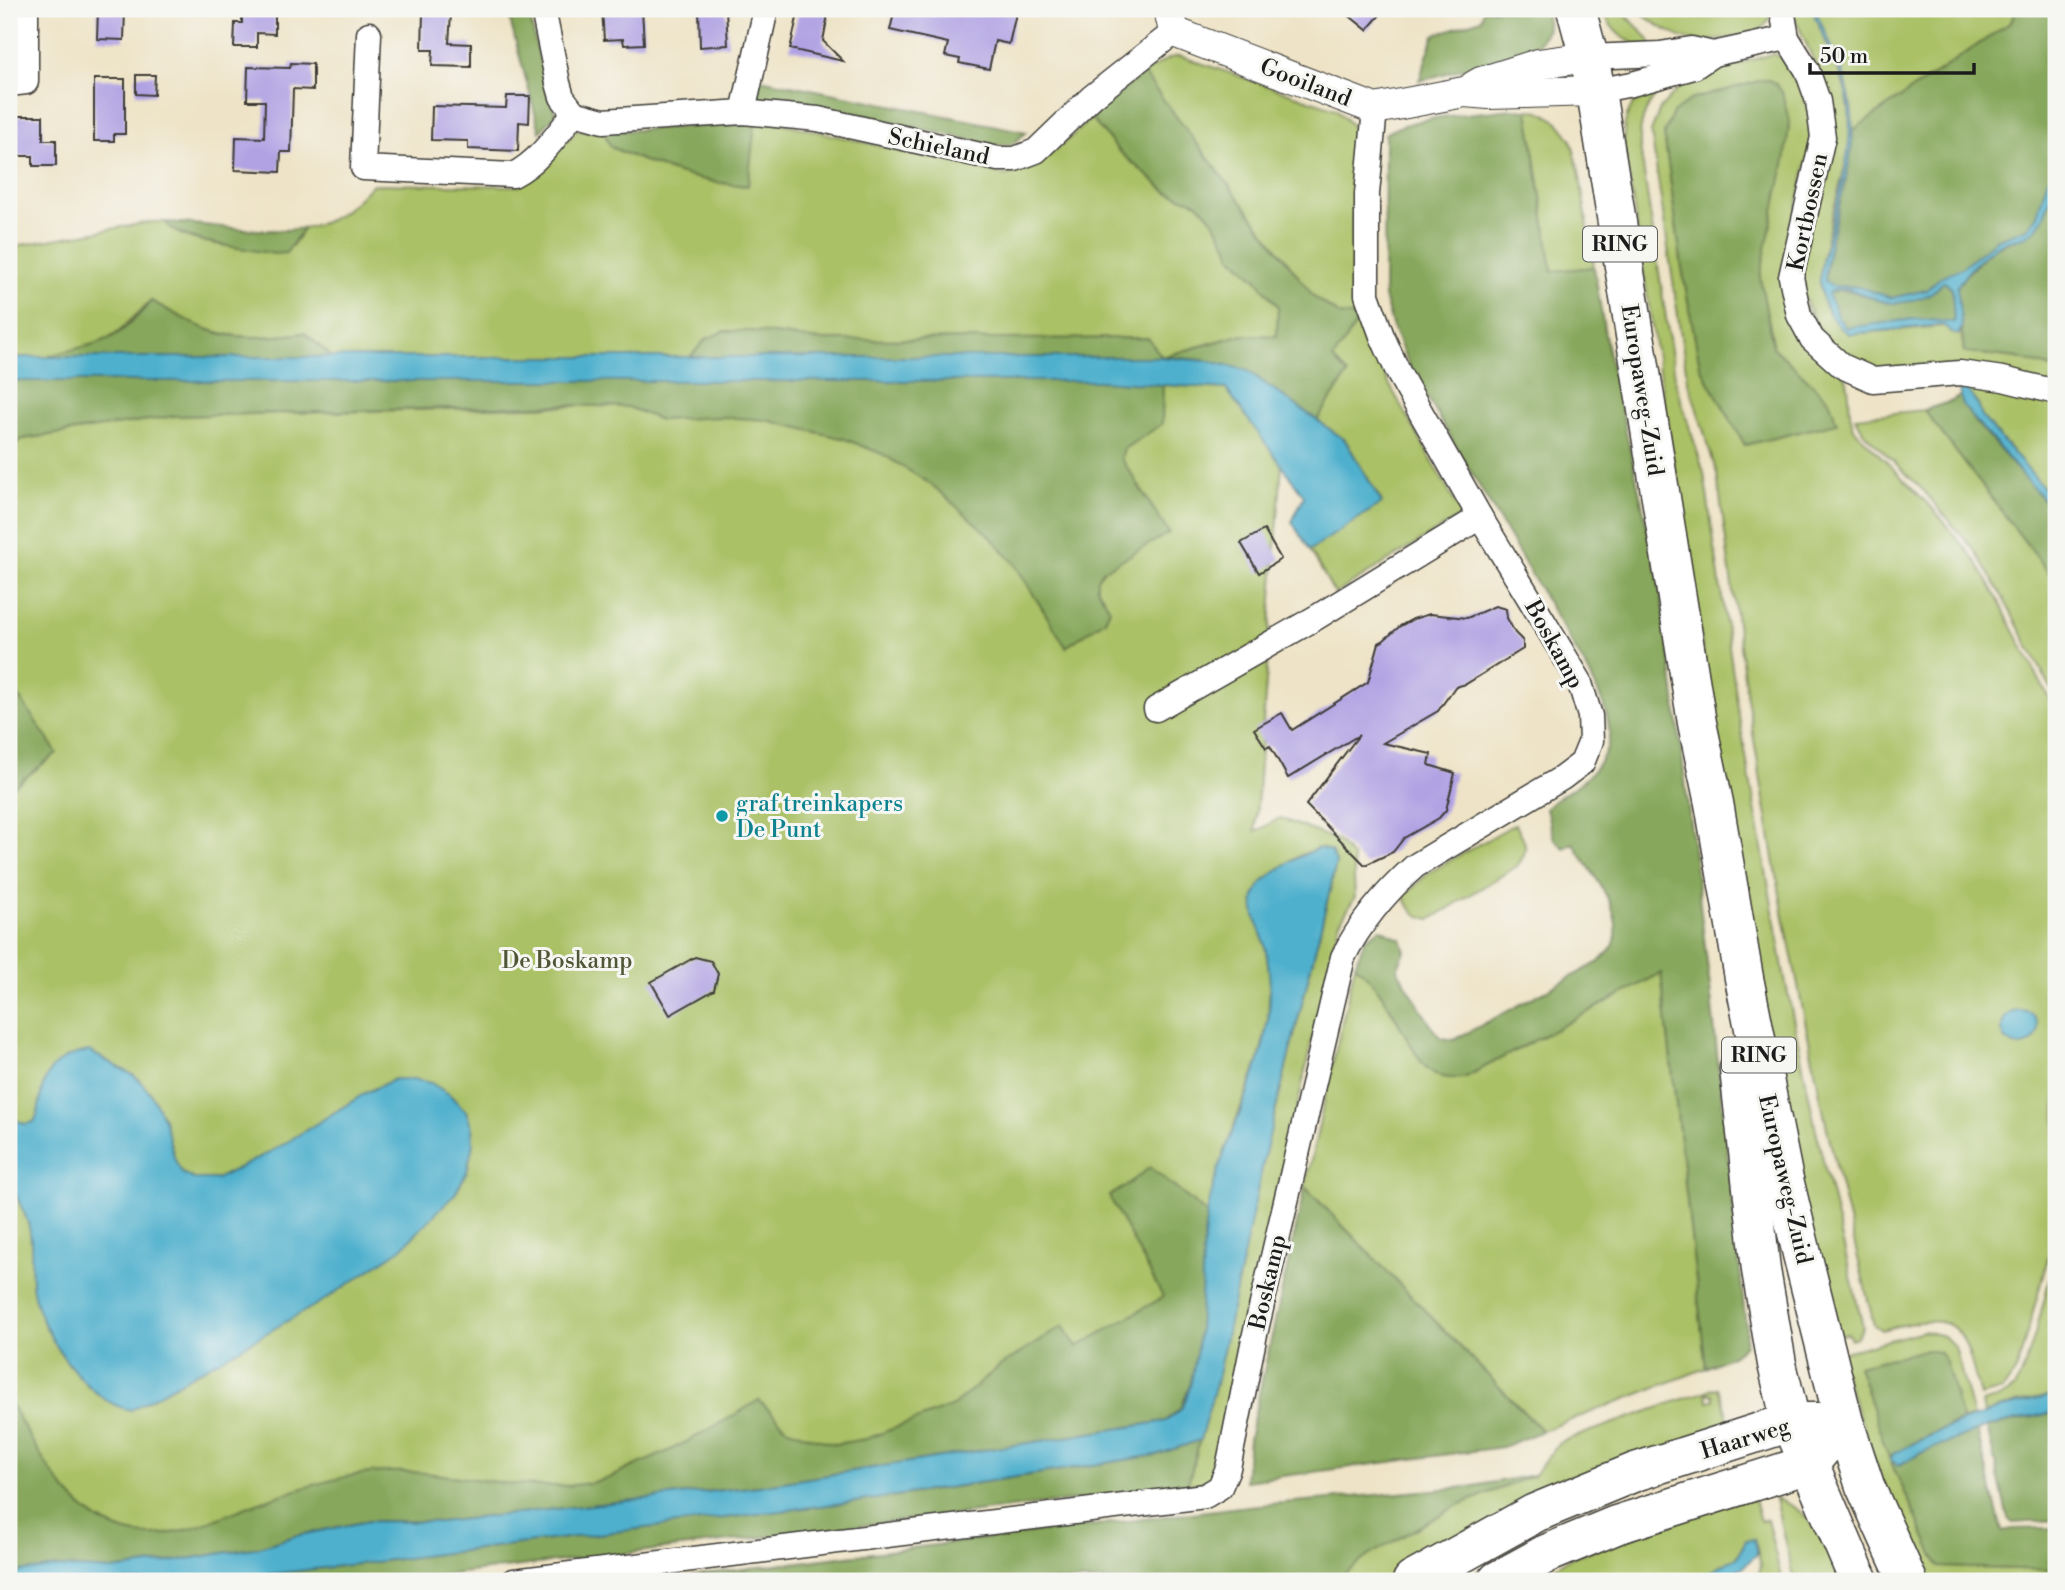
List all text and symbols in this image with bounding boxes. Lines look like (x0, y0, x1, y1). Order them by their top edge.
scale bar (1810, 32, 1974, 76)
text: 50 m (1820, 44, 1868, 70)
street label: Gooiland (1256, 53, 1355, 113)
street label: Schieland (886, 123, 992, 171)
street label: Kortbossen (1782, 150, 1834, 274)
road number: RING (1583, 226, 1657, 262)
street label: Europaweg-Zuid (1615, 302, 1669, 478)
street label: Boskamp (1518, 594, 1590, 694)
place label: graf treinkapers De Punt (736, 790, 903, 844)
marker: graf treinkapers De Punt (714, 808, 730, 824)
park label: De Boskamp (501, 947, 633, 975)
road number: RING (1722, 1038, 1796, 1072)
street label: Europaweg-Zuid (1752, 1092, 1818, 1267)
street label: Boskamp (1243, 1232, 1293, 1334)
street label: Haarweg (1697, 1412, 1793, 1466)

